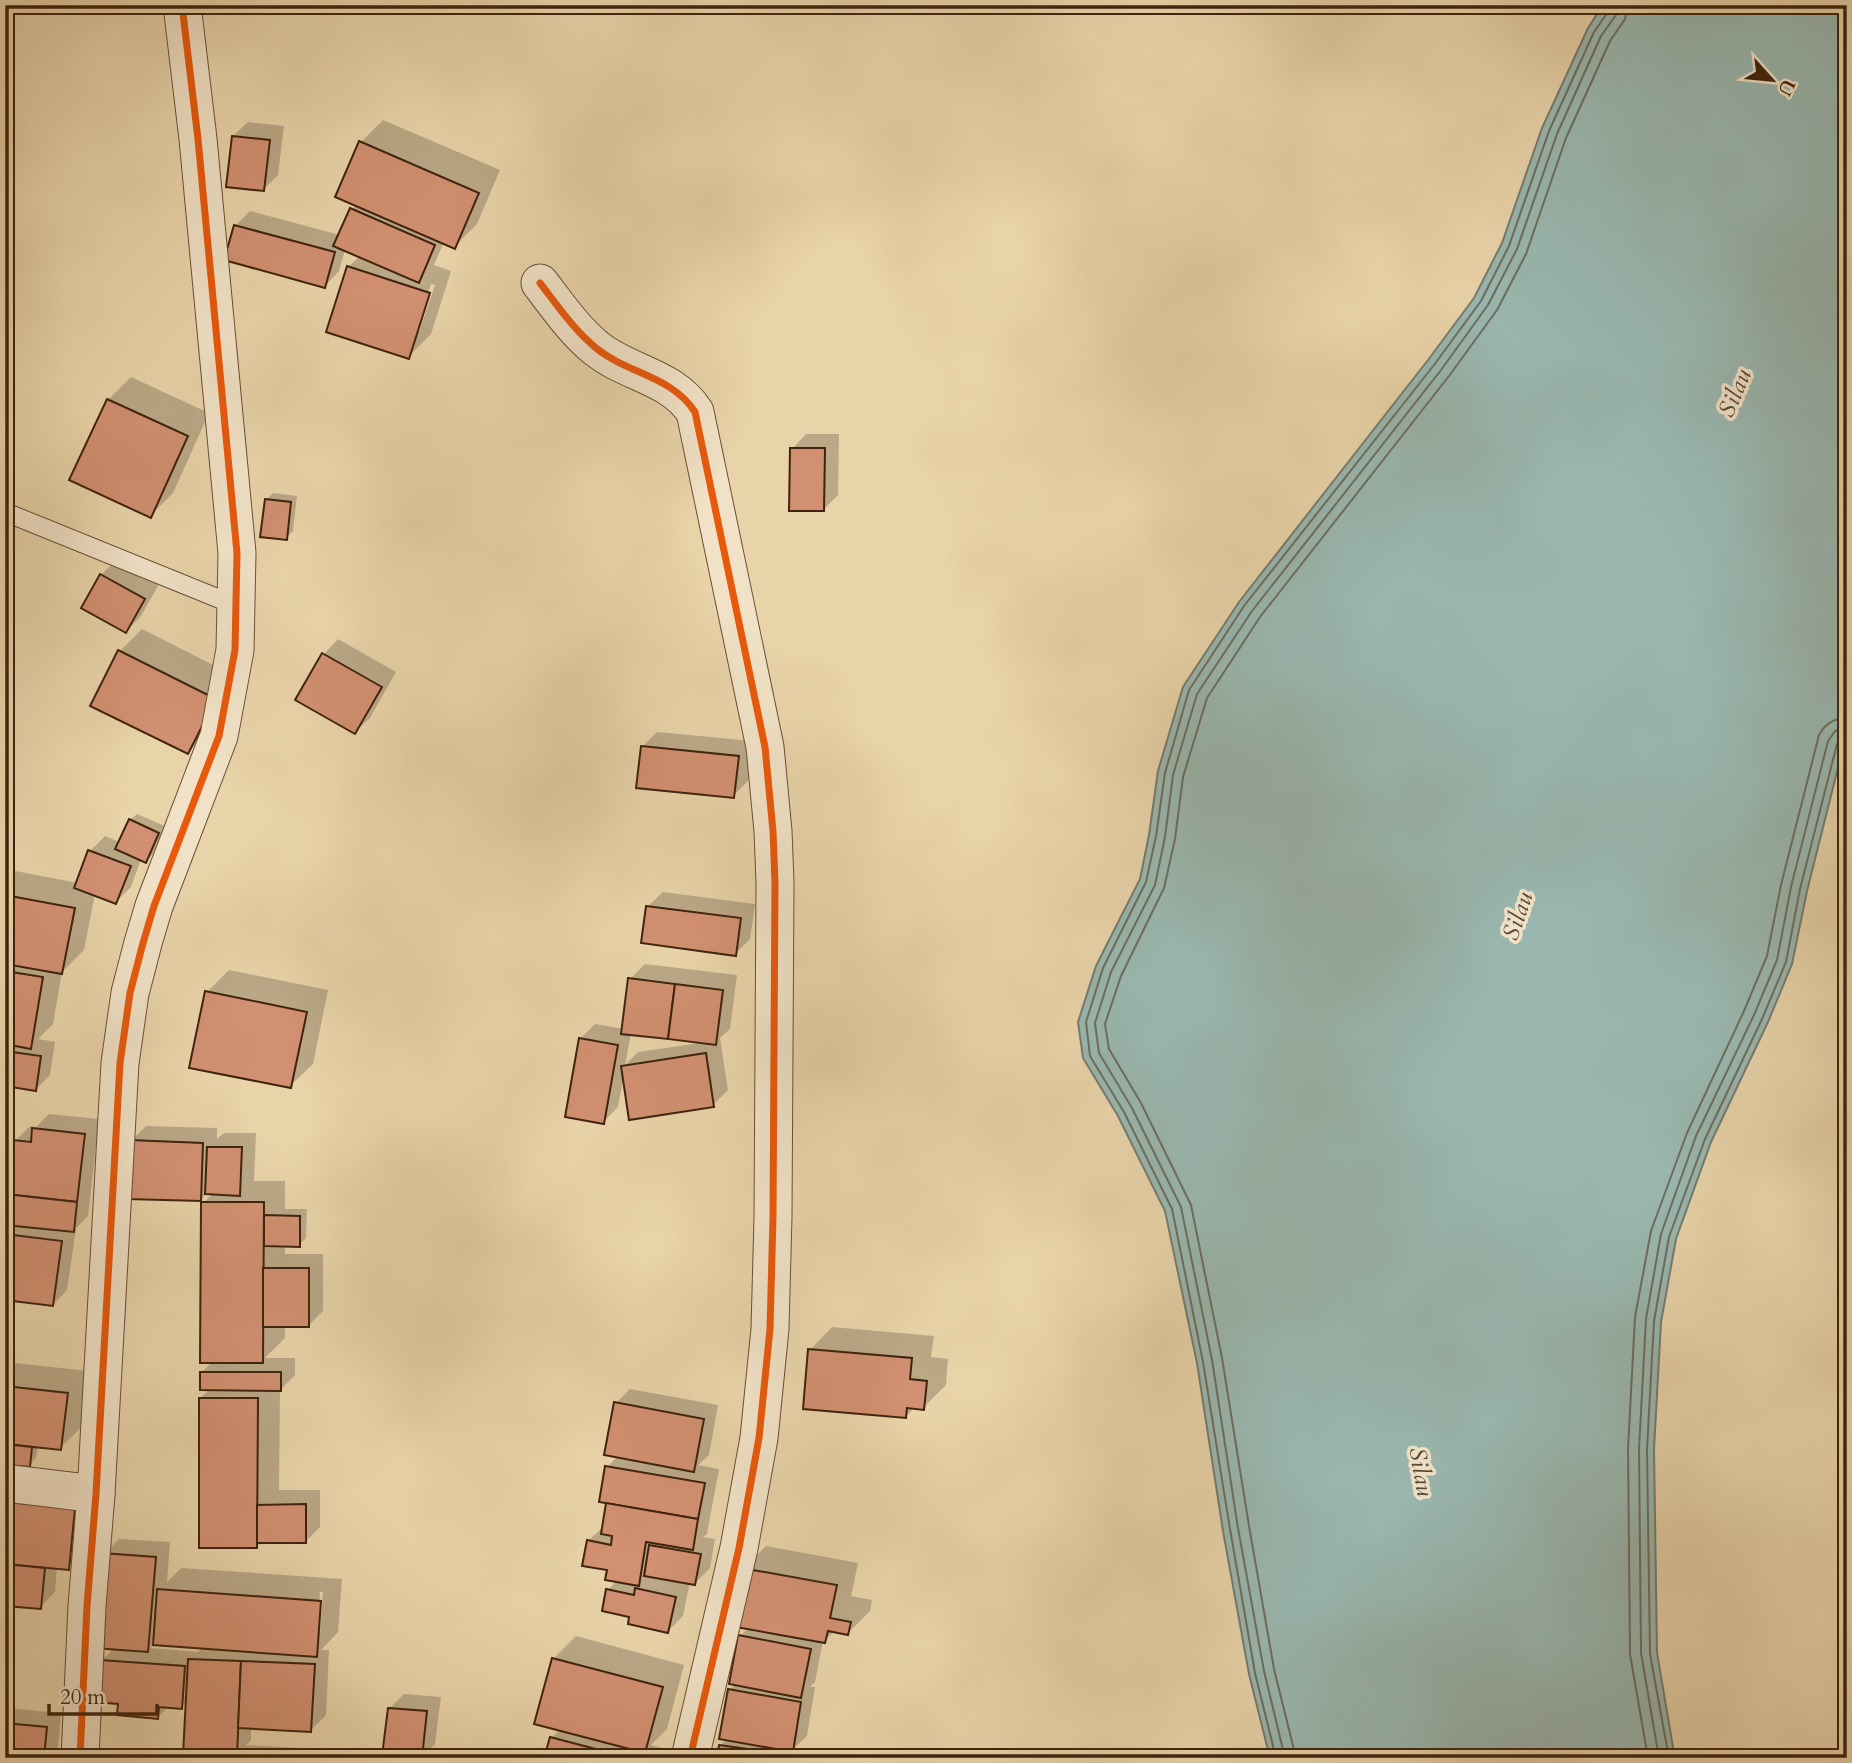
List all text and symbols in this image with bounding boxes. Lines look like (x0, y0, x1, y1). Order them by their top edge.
north arrow (1736, 46, 1806, 116)
text: U (1771, 74, 1801, 101)
water label: Silau (1710, 364, 1760, 422)
water label: Silau (1494, 887, 1542, 945)
water label: Silau (1400, 1445, 1442, 1499)
scale bar (49, 1672, 158, 1716)
text: 20 m (60, 1683, 105, 1712)

